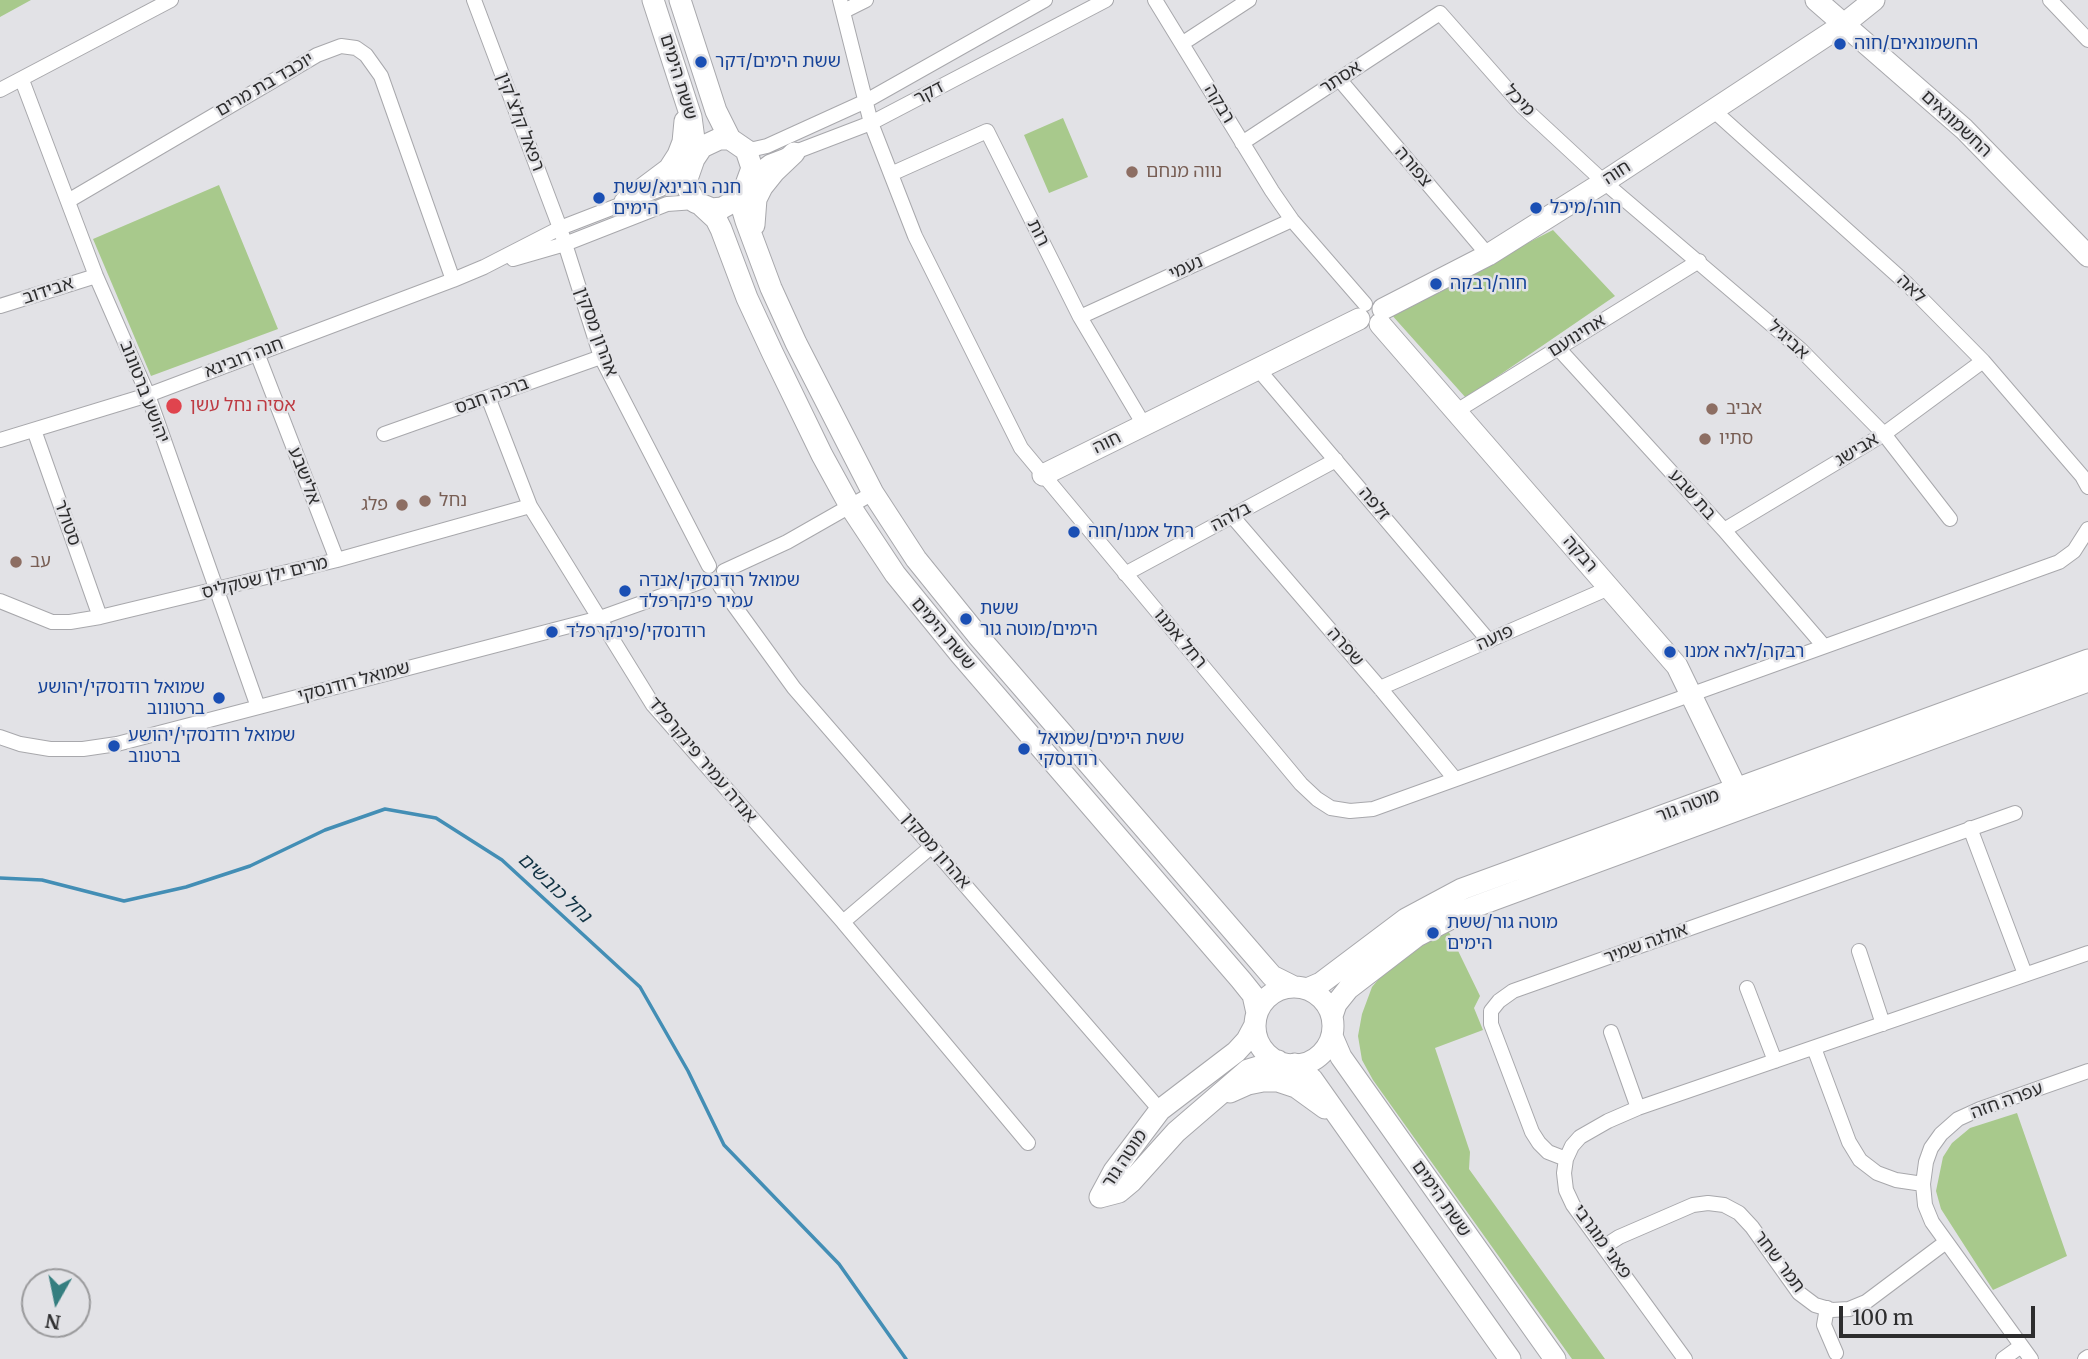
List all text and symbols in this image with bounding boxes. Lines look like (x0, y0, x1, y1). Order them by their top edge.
street label: ששת הימים (655, 32, 701, 122)
place label: החשמונאים/חוה (1854, 33, 1978, 55)
marker: החשמונאים/חוה (1832, 36, 1848, 52)
street label: יוכבד בת מרים (212, 48, 318, 122)
place label: ששת הימים/דקר (715, 51, 841, 73)
marker: ששת הימים/דקר (693, 54, 709, 70)
street label: אסתר (1316, 57, 1366, 99)
street label: רפאל קלצ'קין (491, 70, 549, 174)
street label: דקר (910, 76, 948, 110)
street label: רבקה (1199, 81, 1239, 127)
street label: מיכל (1499, 81, 1539, 121)
street label: החשמונאים (1916, 86, 1996, 162)
street label: צפורה (1390, 142, 1436, 192)
street label: חוה (1599, 156, 1635, 190)
place label: נווה מנחם (1146, 161, 1222, 183)
marker: נווה מנחם (1124, 164, 1140, 180)
place label: חנה רובינא/ששת הימים (613, 177, 741, 220)
marker: חנה רובינא/ששת הימים (591, 190, 607, 206)
place label: חוה/מיכל (1550, 197, 1621, 219)
marker: חוה/מיכל (1528, 200, 1544, 216)
street label: רות (1022, 216, 1054, 250)
street label: נעמי (1166, 251, 1206, 285)
street label: לאה (1892, 270, 1930, 308)
street label: אבידוב (20, 273, 76, 309)
place label: חוה/רבקה (1450, 273, 1527, 295)
marker: חוה/רבקה (1428, 276, 1444, 292)
street label: אהרון מסקין (570, 284, 622, 380)
street label: אחינועם (1544, 310, 1610, 362)
street label: אביגיל (1763, 316, 1813, 364)
street label: חנה רובינא (201, 333, 287, 383)
street label: יהושע ברטונוב (115, 338, 173, 446)
street label: ברכה חבס (452, 373, 532, 419)
place label: אסיה נחל עשן (190, 395, 296, 417)
marker: אסיה נחל עשן (164, 396, 184, 416)
place label: אביב (1726, 398, 1762, 420)
marker: אביב (1704, 401, 1720, 417)
street label: חוה (1089, 427, 1125, 459)
place label: סתיו (1719, 428, 1753, 450)
street label: אבישג (1831, 429, 1883, 471)
marker: סתיו (1697, 431, 1713, 447)
street label: אלישבע (283, 444, 325, 508)
street label: בת שבע (1664, 465, 1720, 525)
street label: זלפה (1354, 483, 1394, 525)
place label: נחל (439, 490, 467, 512)
marker: נחל (417, 493, 433, 509)
place label: פלג (361, 494, 388, 516)
street label: סטולר (49, 497, 85, 549)
marker: פלג (394, 497, 410, 513)
street label: בלהה (1207, 498, 1255, 536)
place label: רחל אמנו/חוה (1088, 521, 1194, 543)
marker: רחל אמנו/חוה (1066, 524, 1082, 540)
street label: רבקה (1558, 531, 1602, 577)
place label: עב (30, 551, 51, 573)
street label: מרים ילן שטקליס (200, 552, 330, 604)
marker: עב (8, 554, 24, 570)
place label: שמואל רודנסקי/אנדה עמיר פינקרפלד (639, 570, 800, 612)
marker: שמואל רודנסקי/אנדה עמיר פינקרפלד (617, 583, 633, 599)
street label: ששת הימים (906, 593, 980, 675)
place label: ששת הימים/מוטה גור (980, 598, 1098, 640)
street label: רחל אמנו (1149, 605, 1211, 673)
marker: ששת הימים/מוטה גור (958, 611, 974, 627)
street label: פועה (1473, 620, 1517, 656)
place label: רודנסקי/פינקרפלד (566, 621, 706, 643)
street label: שפרה (1322, 623, 1368, 671)
marker: רודנסקי/פינקרפלד (544, 624, 560, 640)
place label: רבקה/לאה אמנו (1684, 641, 1804, 663)
marker: רבקה/לאה אמנו (1662, 644, 1678, 660)
street label: שמואל רודנסקי (296, 657, 412, 707)
place label: שמואל רודנסקי/יהושע ברטונוב (38, 677, 205, 720)
marker: שמואל רודנסקי/יהושע ברטונוב (211, 690, 227, 706)
street label: אנדה עמיר פינקרפלד (643, 693, 761, 827)
place label: שמואל רודנסקי/יהושע ברטנוב (128, 725, 295, 768)
place label: ששת הימים/שמואל רודנסקי (1038, 728, 1184, 770)
marker: שמואל רודנסקי/יהושע ברטנוב (106, 738, 122, 754)
marker: ששת הימים/שמואל רודנסקי (1016, 741, 1032, 757)
street label: מוטה גור (1654, 785, 1722, 827)
street label: אהרון מסקין (897, 809, 975, 893)
water label: נחל כובשים (513, 848, 595, 928)
place label: מוטה גור/ששת הימים (1447, 912, 1558, 954)
street label: אולגה שמיר (1601, 919, 1691, 969)
marker: מוטה גור/ששת הימים (1425, 925, 1441, 941)
street label: עפרה חזה (1968, 1078, 2046, 1124)
street label: מוטה גור (1098, 1126, 1152, 1192)
street label: ששת הימים (1407, 1157, 1475, 1241)
street label: פאני מוגרבי (1568, 1201, 1636, 1283)
street label: תמר שחר (1749, 1227, 1809, 1297)
north arrow (21, 1268, 91, 1338)
scale bar (1843, 1292, 2039, 1336)
text: 100 m (1852, 1304, 1914, 1331)
text: N (44, 1309, 62, 1335)

